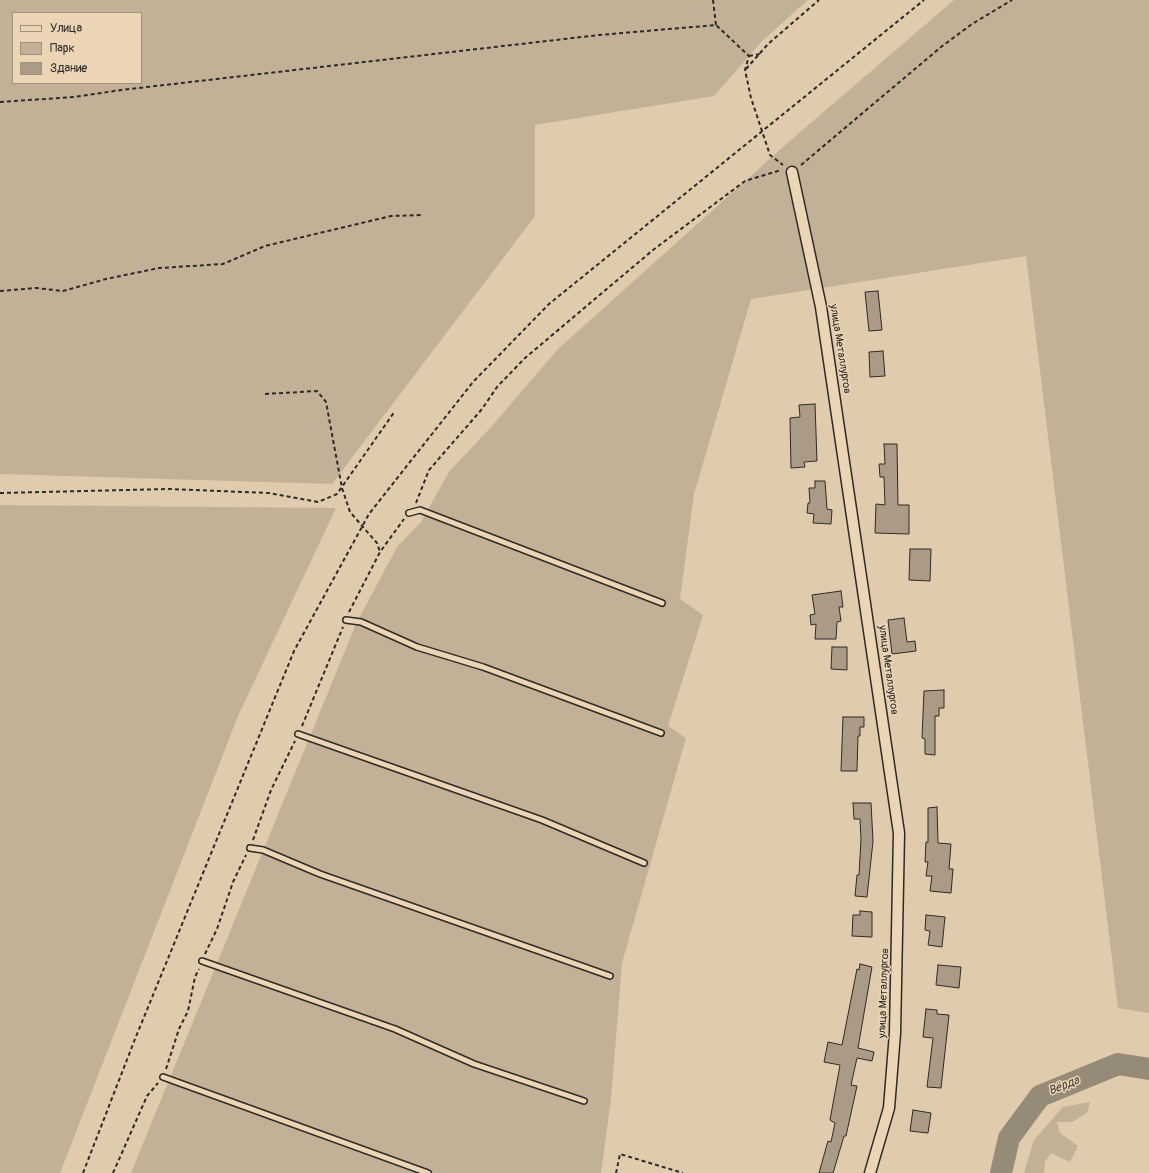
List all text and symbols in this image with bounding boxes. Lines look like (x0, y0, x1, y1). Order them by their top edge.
legend (12, 12, 142, 84)
text: Улица (50, 21, 82, 36)
text: Парк (50, 41, 75, 56)
text: Здание (50, 61, 87, 76)
street label: улица Металлургов (826, 303, 854, 395)
street label: улица Металлургов (875, 624, 901, 716)
street label: улица Металлургов (876, 948, 892, 1038)
water label: Вёрда (1047, 1073, 1081, 1099)

